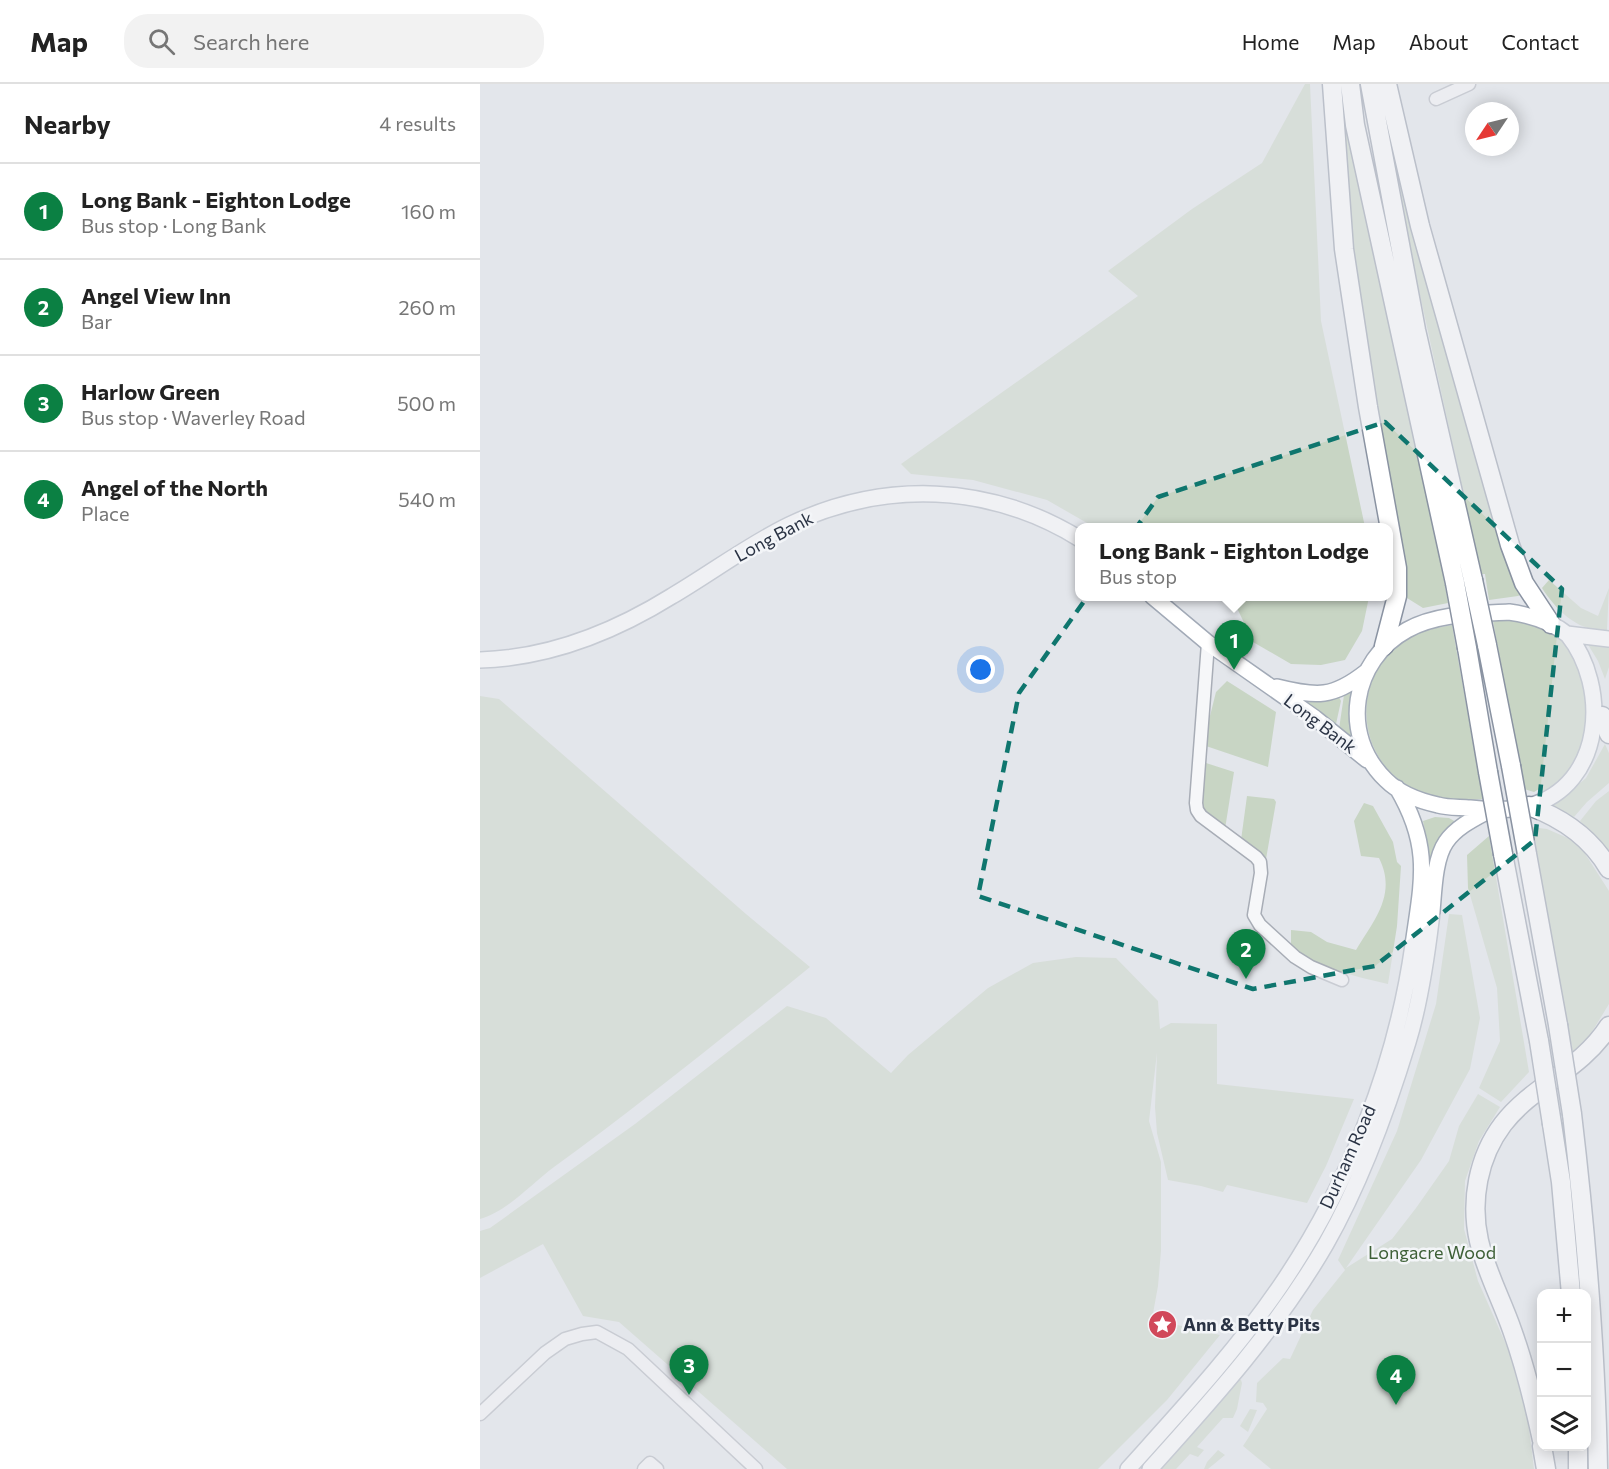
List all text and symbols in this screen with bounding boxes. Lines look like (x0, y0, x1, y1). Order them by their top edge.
search box (124, 14, 544, 68)
text: Map (30, 24, 88, 58)
icon: search (145, 25, 178, 58)
text: Search here (193, 28, 309, 55)
text: Home (1242, 29, 1299, 54)
text: Map (1332, 29, 1376, 54)
text: About (1409, 29, 1468, 54)
text: Contact (1501, 29, 1579, 54)
north arrow (1465, 102, 1519, 156)
text: Nearby (24, 108, 111, 139)
text: 4 results (379, 111, 456, 135)
text: Long Bank - Eighton Lodge (81, 186, 351, 213)
text: 1 (39, 199, 48, 223)
text: 160 m (401, 199, 456, 223)
text: Bus stop · Long Bank (81, 213, 266, 237)
text: Angel View Inn (81, 282, 231, 309)
text: 2 (38, 295, 49, 319)
text: 260 m (398, 295, 456, 319)
text: Bar (81, 309, 112, 333)
text: Harlow Green (81, 378, 220, 405)
text: 3 (38, 391, 49, 415)
text: 500 m (397, 391, 456, 415)
text: Bus stop · Waverley Road (81, 405, 306, 429)
text: Angel of the North (81, 474, 268, 501)
text: 4 (37, 487, 50, 511)
text: 540 m (398, 487, 456, 511)
text: Place (81, 501, 130, 525)
street label: Long Bank (731, 506, 817, 566)
popup (1075, 523, 1393, 601)
text: Long Bank - Eighton Lodge (1099, 537, 1369, 564)
text: Bus stop (1099, 564, 1177, 588)
pin: 1 (1214, 620, 1254, 670)
your location (966, 655, 995, 684)
street label: Long Bank (1280, 689, 1362, 758)
pin: 2 (1226, 930, 1266, 979)
street label: Durham Road (1314, 1101, 1380, 1212)
park label: Longacre Wood (1368, 1241, 1496, 1263)
map controls (1537, 1289, 1591, 1451)
button: + (1537, 1289, 1591, 1343)
place icon: Ann & Betty Pits (1146, 1309, 1178, 1341)
place label: Ann & Betty Pits (1183, 1313, 1320, 1335)
button: − (1537, 1343, 1591, 1397)
pin: 3 (670, 1346, 708, 1395)
pin: 4 (1376, 1356, 1416, 1405)
button: layers (1537, 1397, 1591, 1451)

